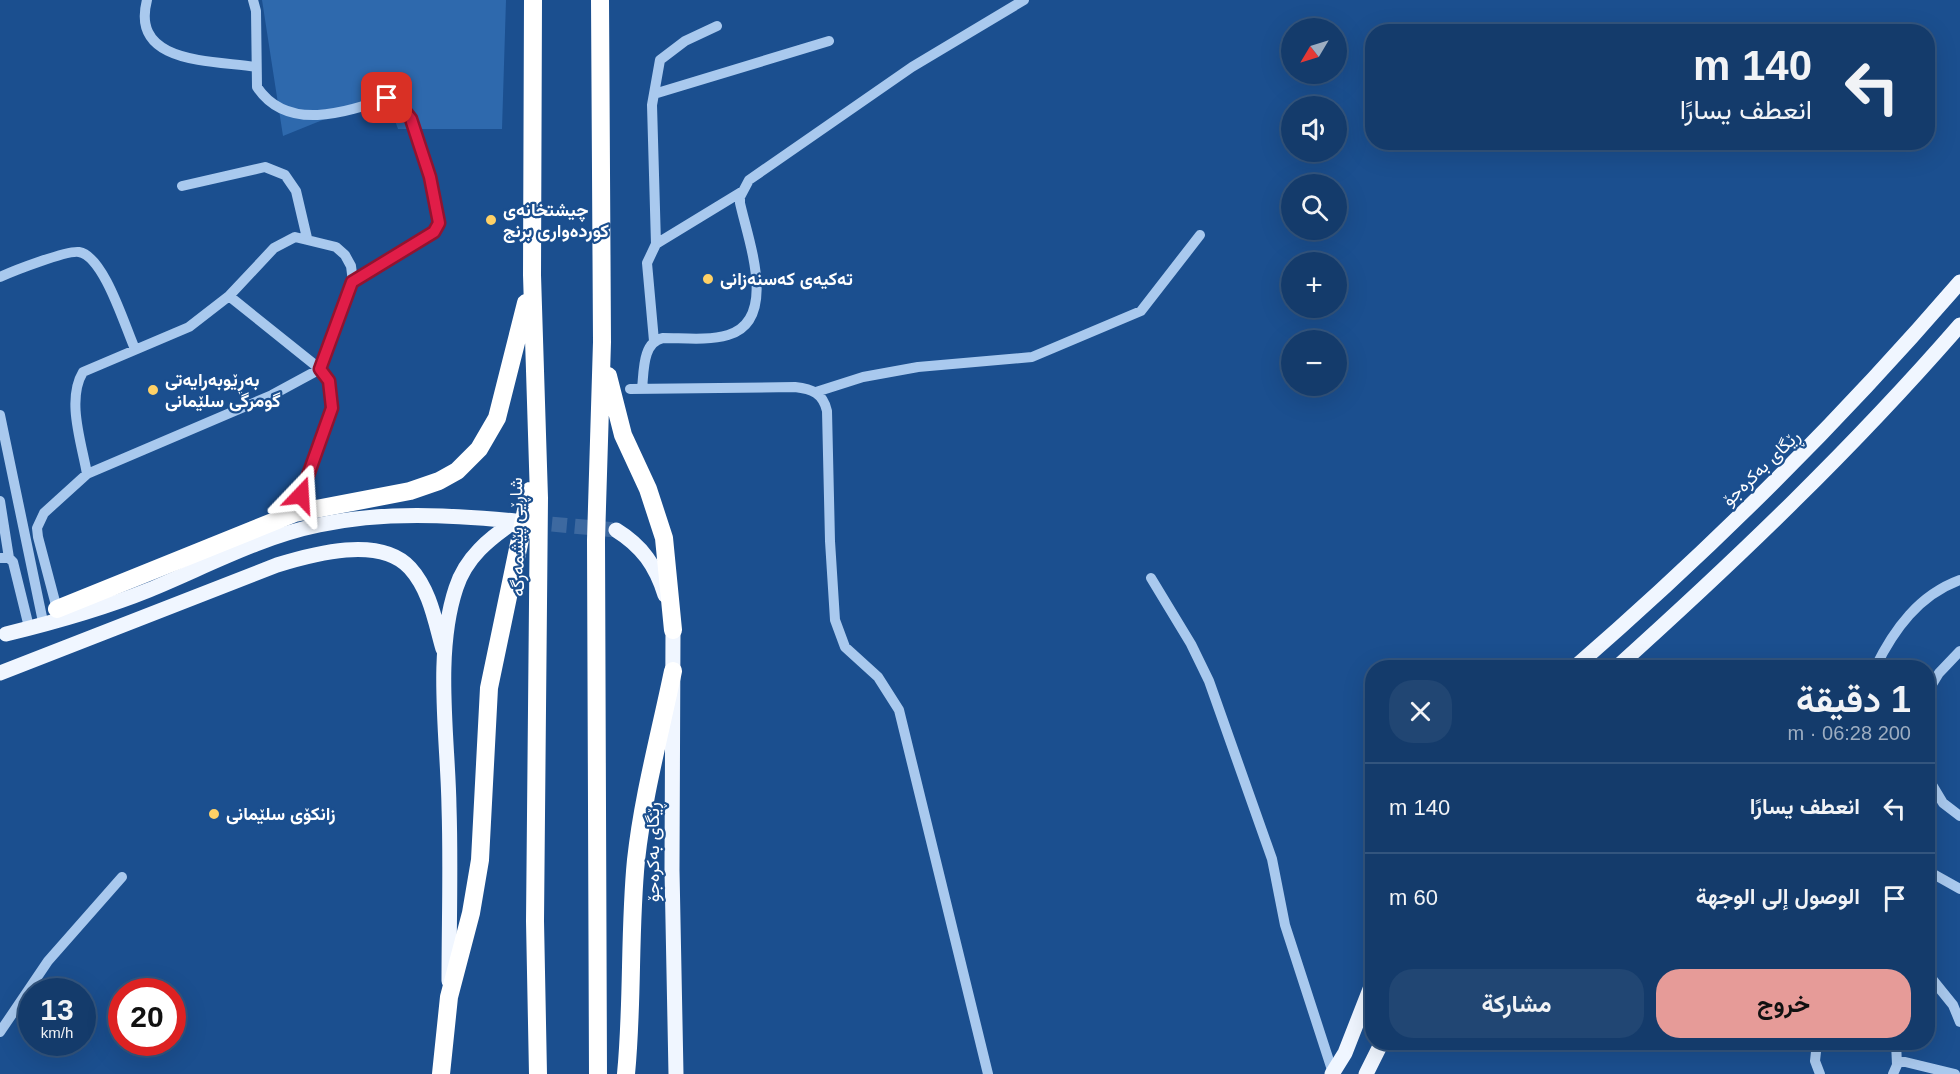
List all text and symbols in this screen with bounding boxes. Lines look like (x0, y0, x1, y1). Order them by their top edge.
north arrow (1281, 18, 1347, 84)
map controls (1281, 18, 1347, 396)
text: 140 m (1693, 42, 1812, 89)
icon: left (1833, 48, 1911, 126)
pin (361, 72, 412, 123)
icon: arrive (370, 81, 403, 114)
text: انعطف يسارًا (1680, 95, 1812, 125)
button: sound (1281, 96, 1347, 162)
button: search (1281, 174, 1347, 240)
place label: چيشتخانەی کوردەواری برنج (503, 200, 609, 243)
marker: چيشتخانەی کوردەواری برنج (484, 213, 498, 227)
button: + (1281, 252, 1347, 318)
place label: تەکیەی کەسنەزانی (720, 269, 853, 290)
marker: تەکیەی کەسنەزانی (701, 272, 715, 286)
button: − (1281, 330, 1347, 396)
place label: بەڕێوبەرایەتی گومرگی سلێمانی (165, 370, 281, 412)
marker: بەڕێوبەرایەتی گومرگی سلێمانی (146, 383, 160, 397)
street label: ڕێگای بەکرەجۆ (1718, 426, 1807, 513)
position arrow (269, 463, 333, 527)
street label: شاڕێی پێشمەرگە (506, 477, 532, 597)
text: 1 دقيقة (1796, 679, 1911, 720)
button: close (1389, 680, 1452, 743)
text: 200 m · 06:28 (1788, 722, 1911, 744)
icon: left (1878, 792, 1911, 825)
text: انعطف يسارًا (1750, 794, 1860, 819)
text: 140 m (1389, 795, 1450, 820)
street label: ڕێگای بەکرەجۆ (643, 802, 667, 902)
place label: زانکۆی سلێمانی (226, 804, 336, 825)
marker: زانکۆی سلێمانی (207, 807, 221, 821)
icon: arrive (1878, 882, 1911, 915)
text: الوصول إلى الوجهة (1696, 884, 1860, 909)
text: 60 m (1389, 885, 1438, 910)
button: مشاركة (1389, 969, 1644, 1038)
button: خروج (1656, 969, 1911, 1038)
speed limit sign: 20 (108, 978, 186, 1056)
text: 13 (40, 993, 74, 1026)
text: km/h (41, 1024, 73, 1041)

